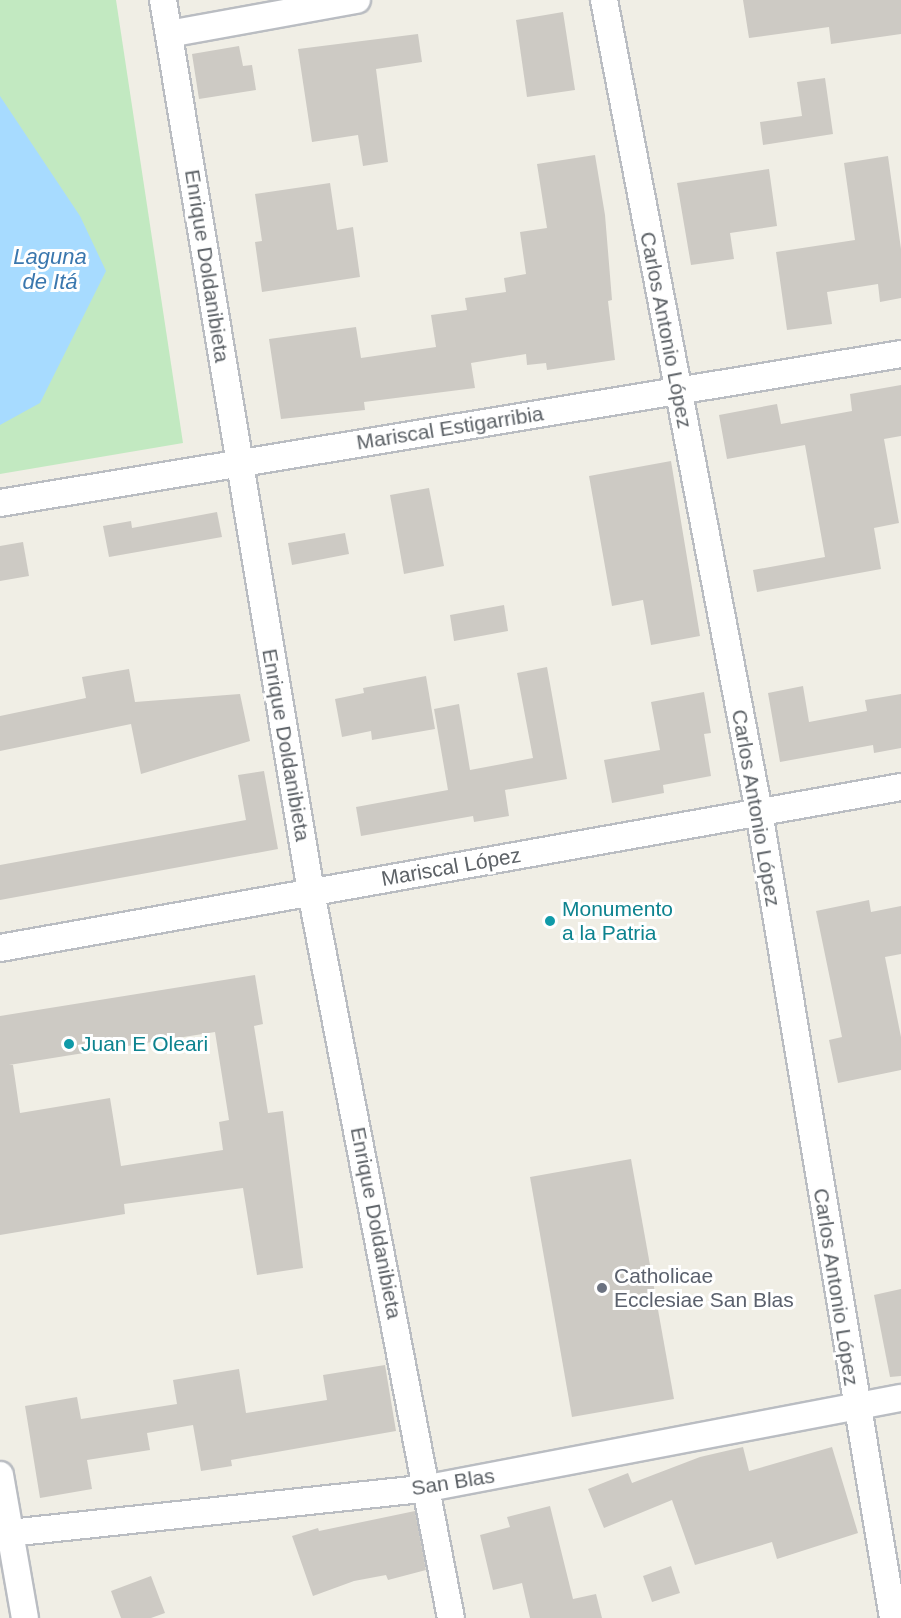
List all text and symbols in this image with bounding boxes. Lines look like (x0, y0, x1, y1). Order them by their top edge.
street label: Enrique Doldanibieta (179, 168, 235, 364)
street label: Carlos Antonio López (634, 229, 698, 431)
water label: Laguna de Itá (13, 243, 87, 294)
street label: Mariscal Estigarribia (355, 401, 545, 455)
street label: Enrique Doldanibieta (257, 647, 315, 843)
street label: Carlos Antonio López (726, 707, 786, 909)
street label: Mariscal López (379, 842, 523, 892)
place label: Monumento a la Patria (562, 896, 673, 946)
marker: Monumento a la Patria (543, 914, 557, 928)
place label: Juan E Oleari (81, 1031, 208, 1057)
marker: Juan E Oleari (62, 1037, 76, 1051)
street label: Enrique Doldanibieta (345, 1125, 407, 1321)
street label: Carlos Antonio López (808, 1186, 864, 1388)
place label: Catholicae Ecclesiae San Blas (614, 1263, 794, 1313)
marker: Catholicae Ecclesiae San Blas (595, 1281, 609, 1295)
street label: San Blas (410, 1463, 496, 1501)

